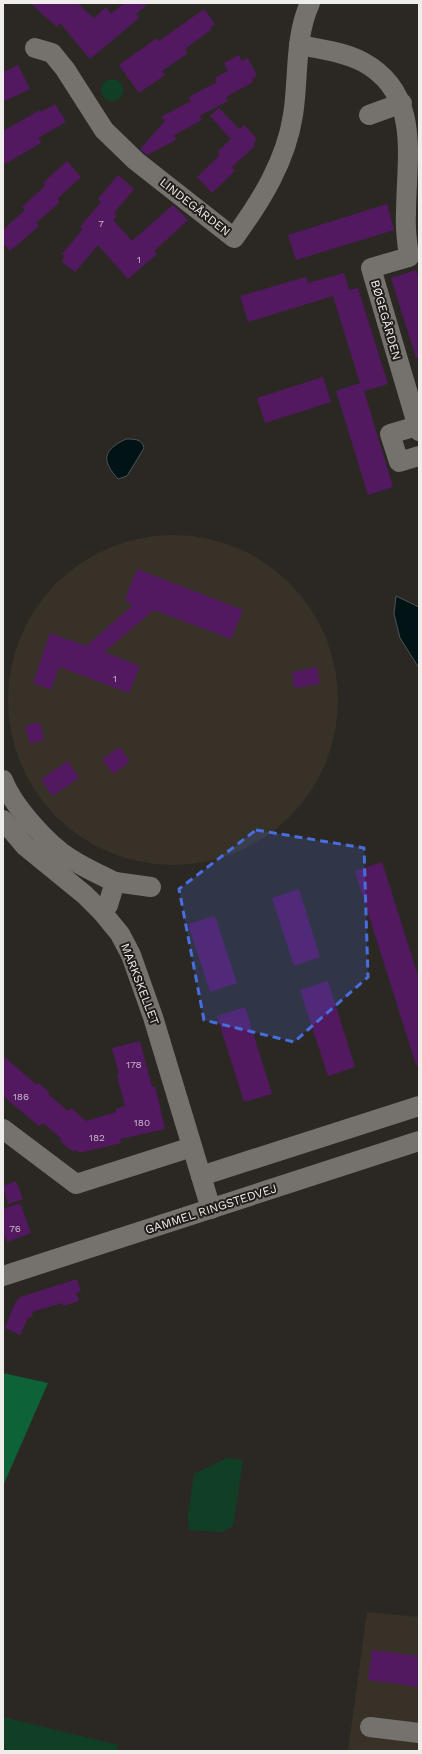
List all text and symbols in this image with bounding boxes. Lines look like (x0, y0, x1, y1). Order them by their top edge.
street label: LINDEGÅRDEN (157, 175, 233, 239)
house number: 7 (98, 218, 104, 229)
house number: 1 (137, 254, 141, 265)
street label: BØGEGÅRDEN (368, 278, 404, 362)
house number: 1 (113, 673, 117, 684)
street label: MARKSKELLET (118, 941, 162, 1027)
house number: 178 (126, 1059, 142, 1070)
house number: 186 (13, 1091, 29, 1102)
house number: 180 (134, 1117, 150, 1128)
house number: 182 (89, 1132, 105, 1143)
street label: GAMMEL RINGSTEDVEJ (143, 1181, 279, 1237)
house number: 76 (9, 1223, 21, 1234)

